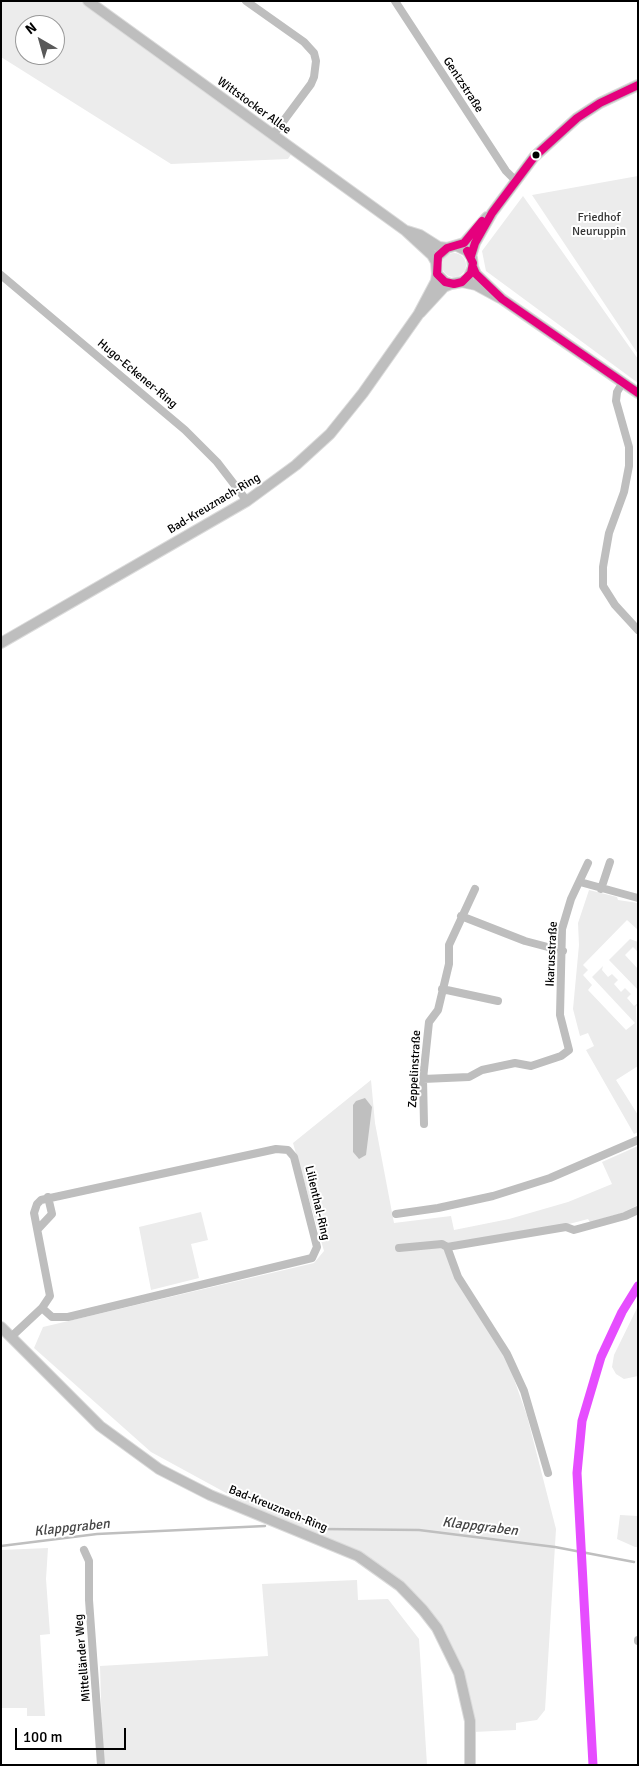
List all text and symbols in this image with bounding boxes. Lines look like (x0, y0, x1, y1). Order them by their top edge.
north arrow (15, 15, 65, 65)
text: N (22, 19, 40, 38)
street label: Gentzstraße (440, 54, 486, 116)
street label: Wittstocker Allee (214, 74, 294, 138)
unlabelled marker (531, 150, 541, 160)
park label: Friedhof Neuruppin (572, 211, 626, 239)
street label: Hugo-Eckener-Ring (94, 336, 180, 412)
street label: Bad-Kreuznach-Ring (165, 471, 263, 537)
street label: Ikarusstraße (543, 921, 561, 987)
street label: Zeppelinstraße (406, 1030, 424, 1108)
street label: Lilienthal-Ring (301, 1164, 333, 1242)
street label: Bad-Kreuznach-Ring (226, 1483, 330, 1535)
water label: Klappgraben (441, 1514, 519, 1540)
water label: Klappgraben (33, 1516, 111, 1540)
street label: Mittelländer Weg (72, 1613, 94, 1703)
scale bar (18, 1718, 129, 1750)
text: 100 m (23, 1728, 63, 1746)

